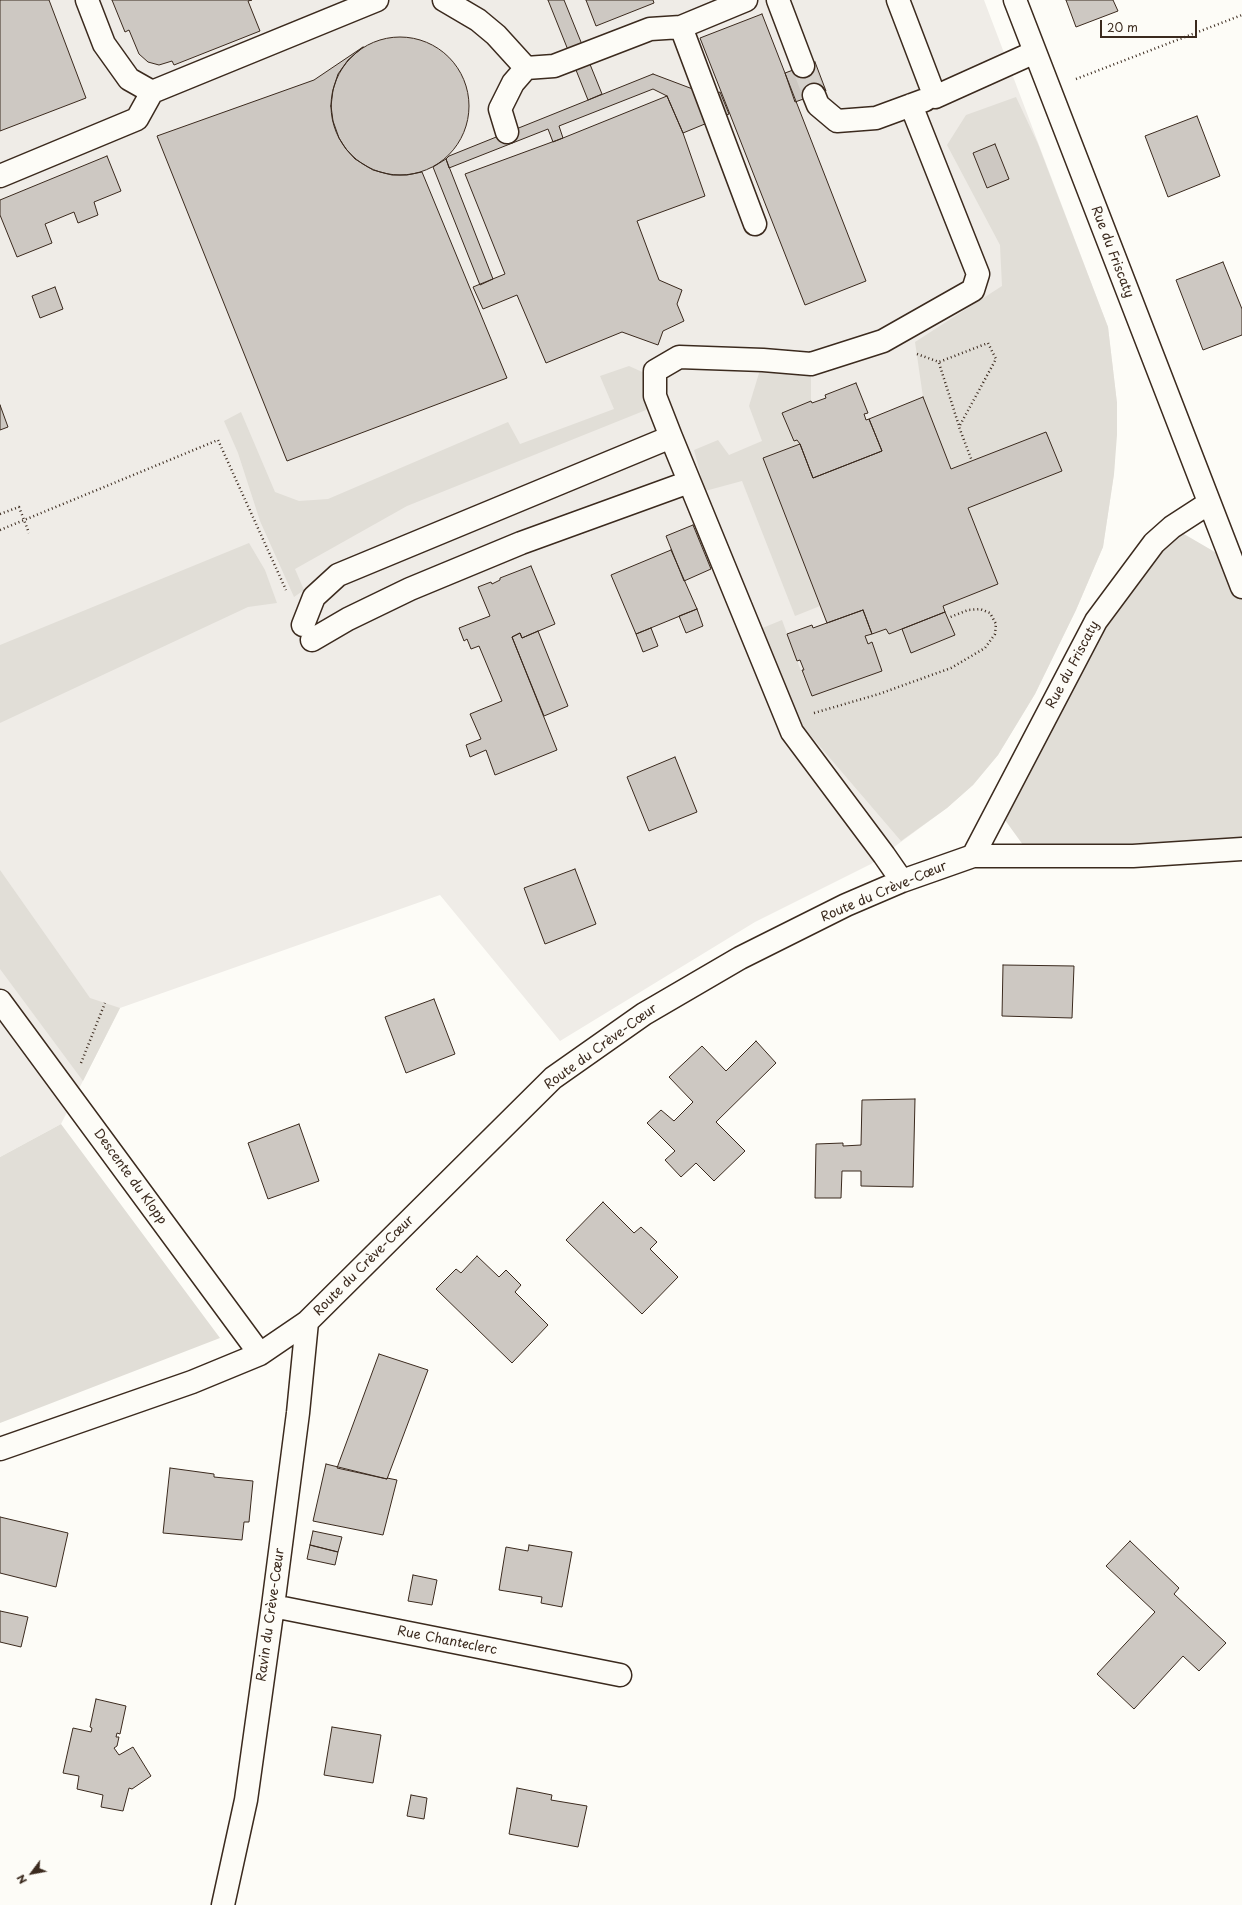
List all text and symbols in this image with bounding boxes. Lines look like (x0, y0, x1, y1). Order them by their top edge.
scale bar (1102, 12, 1199, 38)
text: 20 m (1107, 18, 1138, 36)
street label: Rue du Friscaty (1087, 204, 1137, 300)
street label: Rue du Friscaty (1043, 618, 1103, 712)
street label: Route du Crève-Cœur (819, 858, 949, 926)
street label: Route du Crève-Cœur (542, 1001, 660, 1093)
street label: Descente du Klopp (90, 1126, 170, 1228)
street label: Route du Crève-Cœur (311, 1213, 417, 1319)
street label: Ravin du Crève-Cœur (254, 1547, 288, 1683)
street label: Rue Chanteclerc (396, 1624, 498, 1658)
north arrow (12, 1853, 52, 1893)
text: N (12, 1871, 31, 1888)

